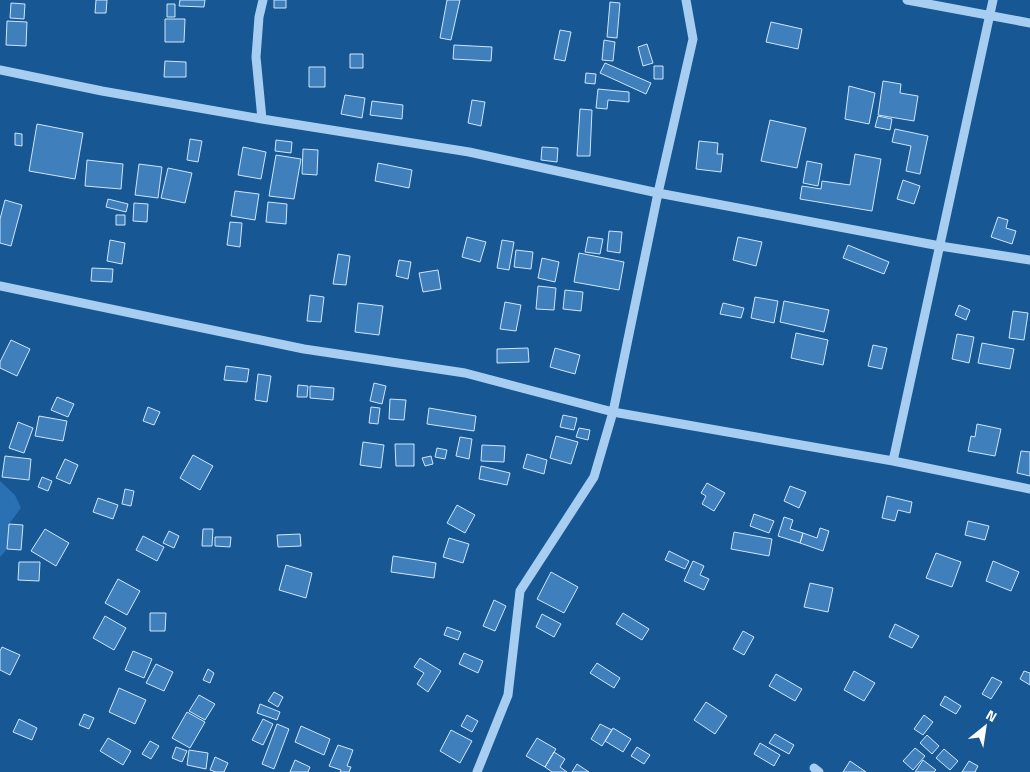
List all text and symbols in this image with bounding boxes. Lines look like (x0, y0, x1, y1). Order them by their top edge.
north arrow (960, 702, 1010, 752)
text: N (982, 704, 1001, 727)

